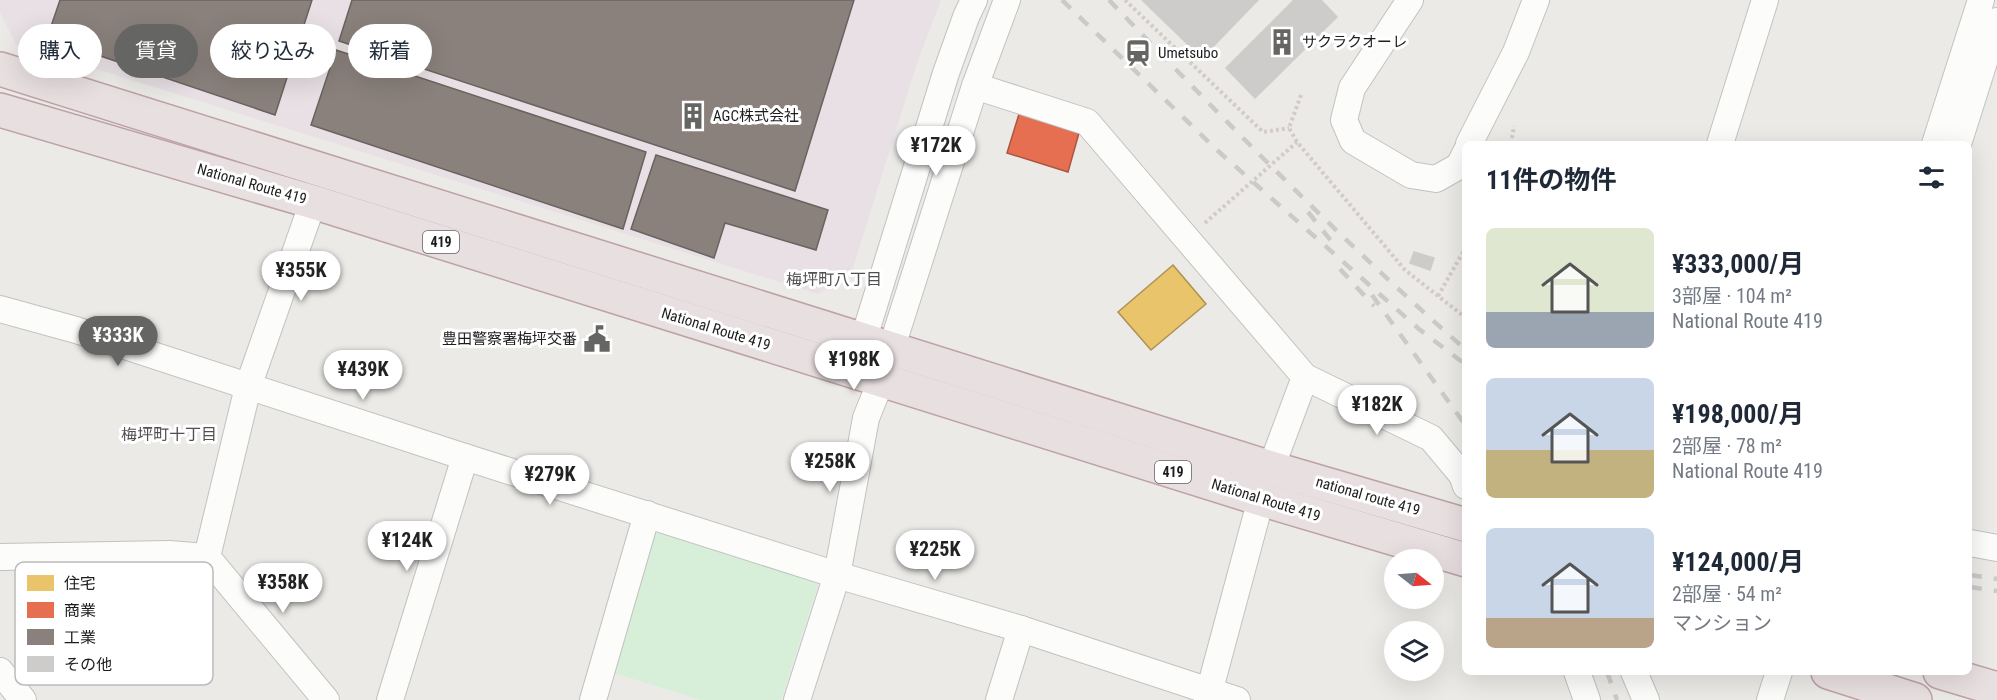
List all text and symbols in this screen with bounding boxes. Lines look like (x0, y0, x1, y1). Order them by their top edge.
chip: 購入 (18, 24, 102, 78)
chip: 賃貸 (114, 24, 198, 78)
chip: 絞り込み (210, 24, 336, 78)
chip: 新着 (348, 24, 432, 78)
building icon: サクラクオーレ (1267, 27, 1297, 57)
place label: サクラクオーレ (1302, 33, 1407, 51)
station icon: Umetsubo (1123, 38, 1153, 68)
place label: Umetsubo (1158, 44, 1218, 62)
building icon: AGC株式会社 (678, 101, 708, 131)
place label: AGC株式会社 (713, 107, 799, 125)
pin: ¥172K (894, 126, 978, 177)
text: ¥172K (911, 133, 961, 157)
street label: National Route 419 (195, 160, 309, 208)
icon: filters (1915, 161, 1948, 194)
text: 11件の物件 (1486, 165, 1616, 195)
road number: 419 (423, 231, 459, 253)
text: ¥333,000/月 (1672, 249, 1804, 279)
pin: ¥355K (259, 251, 343, 302)
icon: home (1534, 252, 1606, 324)
text: ¥355K (276, 258, 326, 282)
district label: 梅坪町八丁目 (786, 270, 882, 289)
text: 3部屋 · 104 m² (1672, 284, 1792, 308)
street label: National Route 419 (659, 304, 773, 354)
text: National Route 419 (1672, 309, 1823, 333)
pin: ¥333K (76, 316, 160, 367)
text: ¥333K (93, 323, 143, 347)
public building icon: 豊田警察署梅坪交番 (582, 324, 612, 354)
place label: 豊田警察署梅坪交番 (442, 330, 577, 348)
pin: ¥198K (812, 340, 896, 391)
text: ¥198K (829, 347, 879, 371)
pin: ¥439K (321, 350, 405, 401)
text: ¥439K (338, 357, 388, 381)
pin: ¥182K (1335, 385, 1419, 436)
text: ¥182K (1352, 392, 1402, 416)
text: ¥198,000/月 (1672, 399, 1804, 429)
icon: home (1534, 402, 1606, 474)
district label: 梅坪町十丁目 (121, 425, 217, 444)
text: 2部屋 · 78 m² (1672, 434, 1782, 458)
pin: ¥258K (788, 442, 872, 493)
text: ¥258K (805, 449, 855, 473)
pin: ¥279K (508, 455, 592, 506)
text: National Route 419 (1672, 459, 1823, 483)
road number: 419 (1155, 461, 1191, 483)
text: ¥279K (525, 462, 575, 486)
street label: national route 419 (1314, 473, 1422, 519)
street label: National Route 419 (1209, 475, 1323, 525)
pin: ¥124K (365, 521, 449, 572)
text: ¥124K (382, 528, 432, 552)
pin: ¥225K (893, 530, 977, 581)
text: ¥225K (910, 537, 960, 561)
text: ¥124,000/月 (1672, 547, 1804, 577)
north arrow (1384, 549, 1444, 609)
map controls (1384, 549, 1444, 681)
icon: home (1534, 552, 1606, 624)
legend (15, 562, 213, 685)
pin: ¥358K (241, 563, 325, 614)
text: ¥358K (258, 570, 308, 594)
text: 住宅 (64, 574, 96, 593)
text: 2部屋 · 54 m² (1672, 582, 1782, 606)
text: 商業 (64, 601, 96, 620)
text: マンション (1672, 611, 1772, 635)
button: layers (1384, 621, 1444, 681)
text: 工業 (64, 628, 96, 647)
text: その他 (64, 655, 112, 674)

